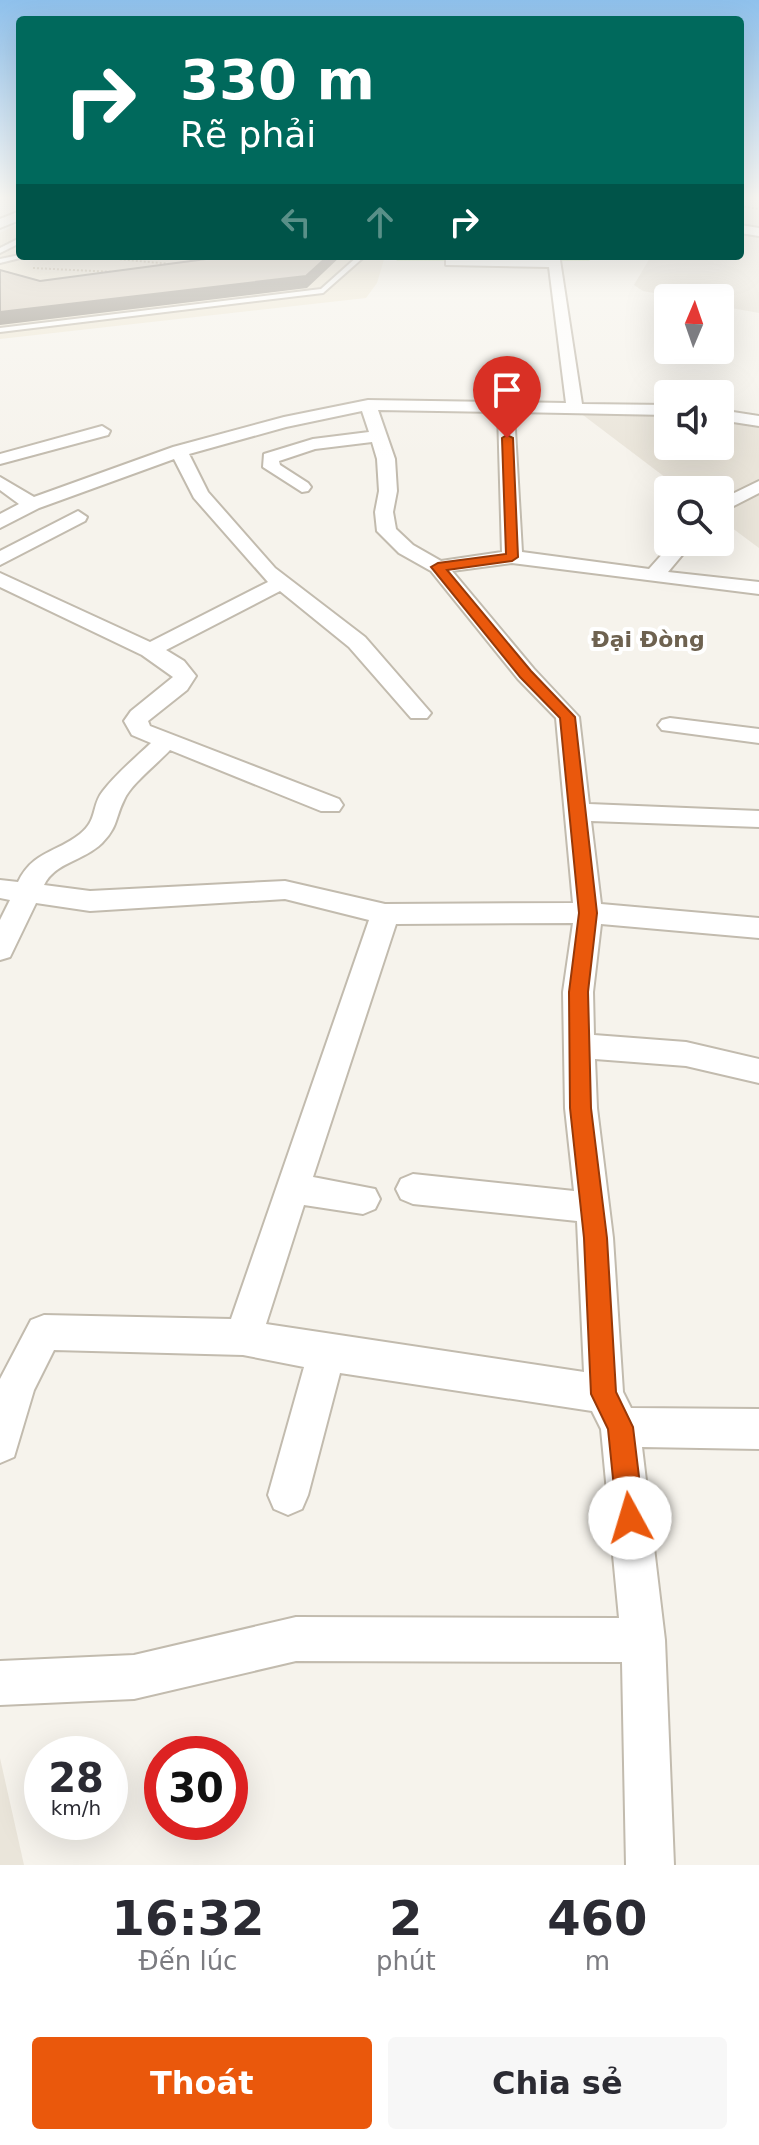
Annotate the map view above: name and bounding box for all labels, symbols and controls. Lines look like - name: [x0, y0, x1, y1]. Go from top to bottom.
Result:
- text: 330 m: [180, 47, 375, 112]
- icon: right: [48, 48, 152, 152]
- text: Rẽ phải: [180, 114, 316, 155]
- icon: left: [274, 200, 318, 244]
- icon: ahead: [358, 200, 402, 244]
- icon: right: [442, 200, 486, 244]
- north arrow: [654, 284, 734, 364]
- map controls: [654, 284, 734, 556]
- pin: [473, 356, 541, 438]
- icon: arrive: [485, 368, 529, 412]
- button: sound: [654, 380, 734, 460]
- button: search: [654, 476, 734, 556]
- district label: Đại Đòng: [591, 627, 705, 652]
- position arrow: [588, 1476, 672, 1560]
- speed limit sign: 30: [144, 1736, 248, 1840]
- text: 28: [48, 1755, 104, 1801]
- text: km/h: [51, 1796, 101, 1820]
- text: 16:32: [112, 1890, 264, 1946]
- text: 2: [389, 1890, 422, 1946]
- text: 460: [547, 1890, 647, 1946]
- text: Đến lúc: [139, 1946, 237, 1976]
- text: phút: [376, 1946, 436, 1976]
- text: m: [585, 1946, 610, 1976]
- button: Thoát: [32, 2037, 372, 2129]
- button: Chia sẻ: [388, 2037, 727, 2129]

